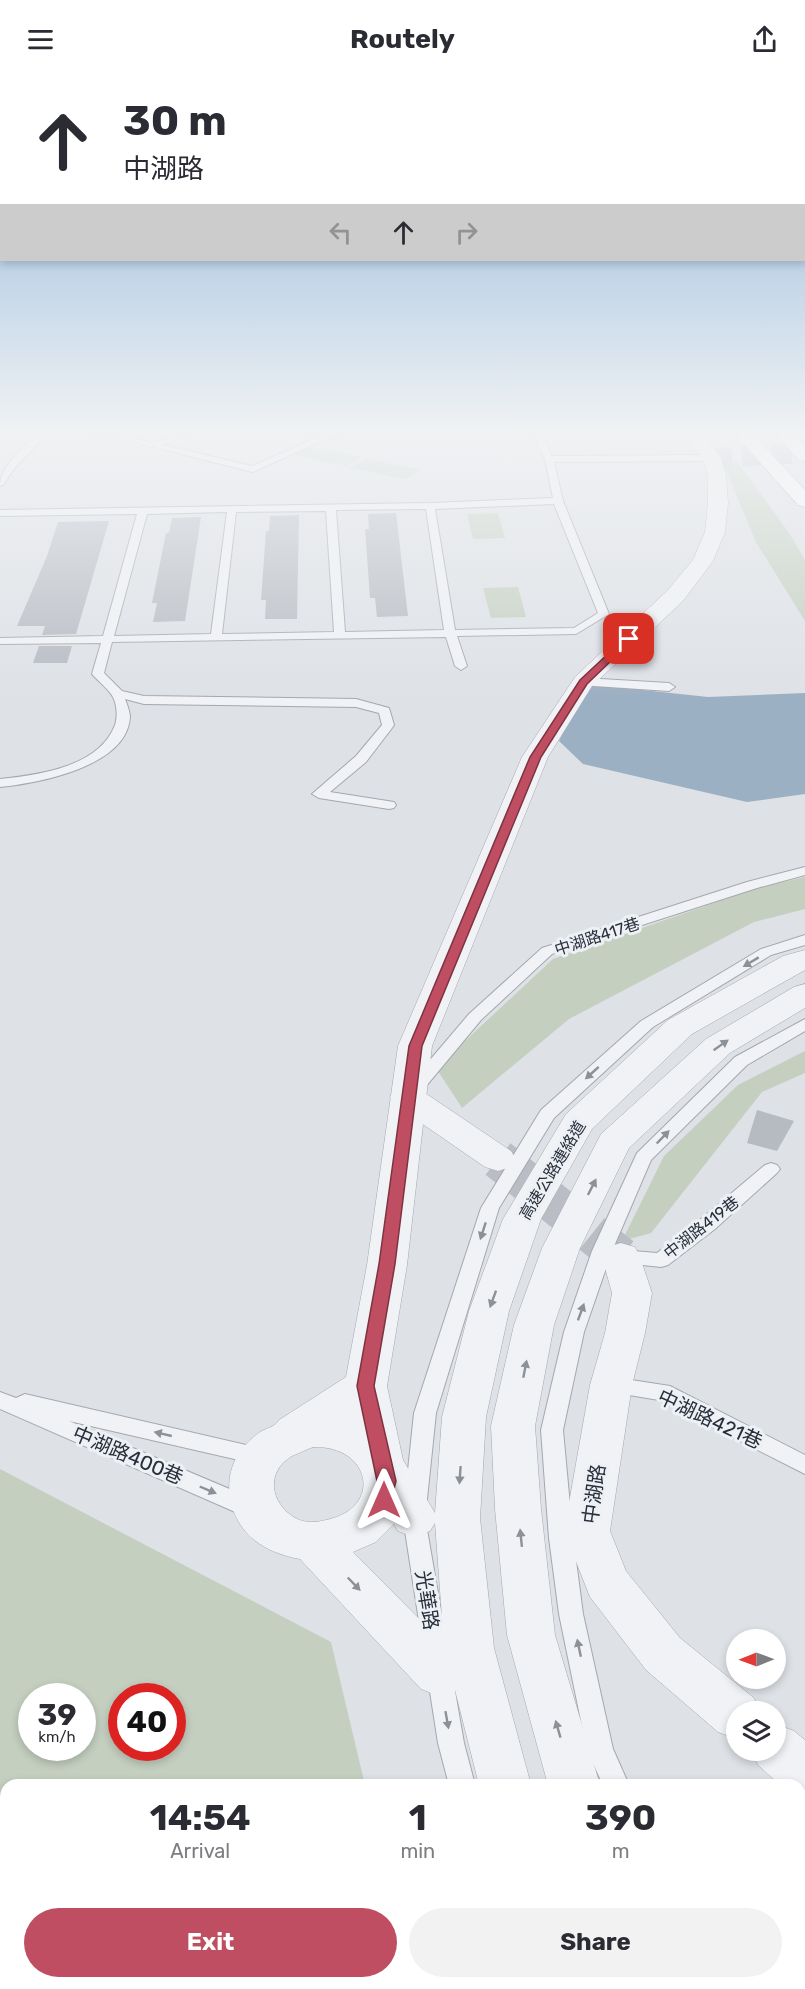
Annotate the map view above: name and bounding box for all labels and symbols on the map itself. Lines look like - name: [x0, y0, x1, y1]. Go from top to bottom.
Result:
- pin: [603, 613, 654, 664]
- street label: 中湖路417巷: [552, 914, 642, 959]
- one-way arrow: [743, 956, 759, 967]
- one-way arrow: [713, 1039, 729, 1051]
- one-way arrow: [585, 1066, 600, 1079]
- street label: 高速公路連絡道: [515, 1117, 589, 1223]
- one-way arrow: [655, 1130, 669, 1144]
- one-way arrow: [587, 1178, 596, 1195]
- street label: 中湖路419巷: [660, 1192, 743, 1263]
- one-way arrow: [478, 1222, 487, 1240]
- one-way arrow: [488, 1290, 498, 1308]
- one-way arrow: [576, 1303, 586, 1321]
- one-way arrow: [521, 1359, 530, 1378]
- street label: 中湖路421巷: [654, 1384, 766, 1454]
- street label: 中湖路400巷: [69, 1421, 187, 1489]
- one-way arrow: [153, 1429, 172, 1438]
- street label: 中湖路: [578, 1463, 610, 1525]
- one-way arrow: [455, 1466, 464, 1485]
- position arrow: [352, 1468, 416, 1532]
- one-way arrow: [199, 1485, 217, 1495]
- one-way arrow: [516, 1528, 526, 1547]
- street label: 光華路: [410, 1568, 444, 1632]
- one-way arrow: [346, 1577, 360, 1591]
- north arrow: [726, 1629, 786, 1689]
- one-way arrow: [574, 1638, 583, 1657]
- speed limit sign: 40: [108, 1683, 186, 1761]
- one-way arrow: [443, 1711, 452, 1730]
- one-way arrow: [553, 1720, 562, 1738]

